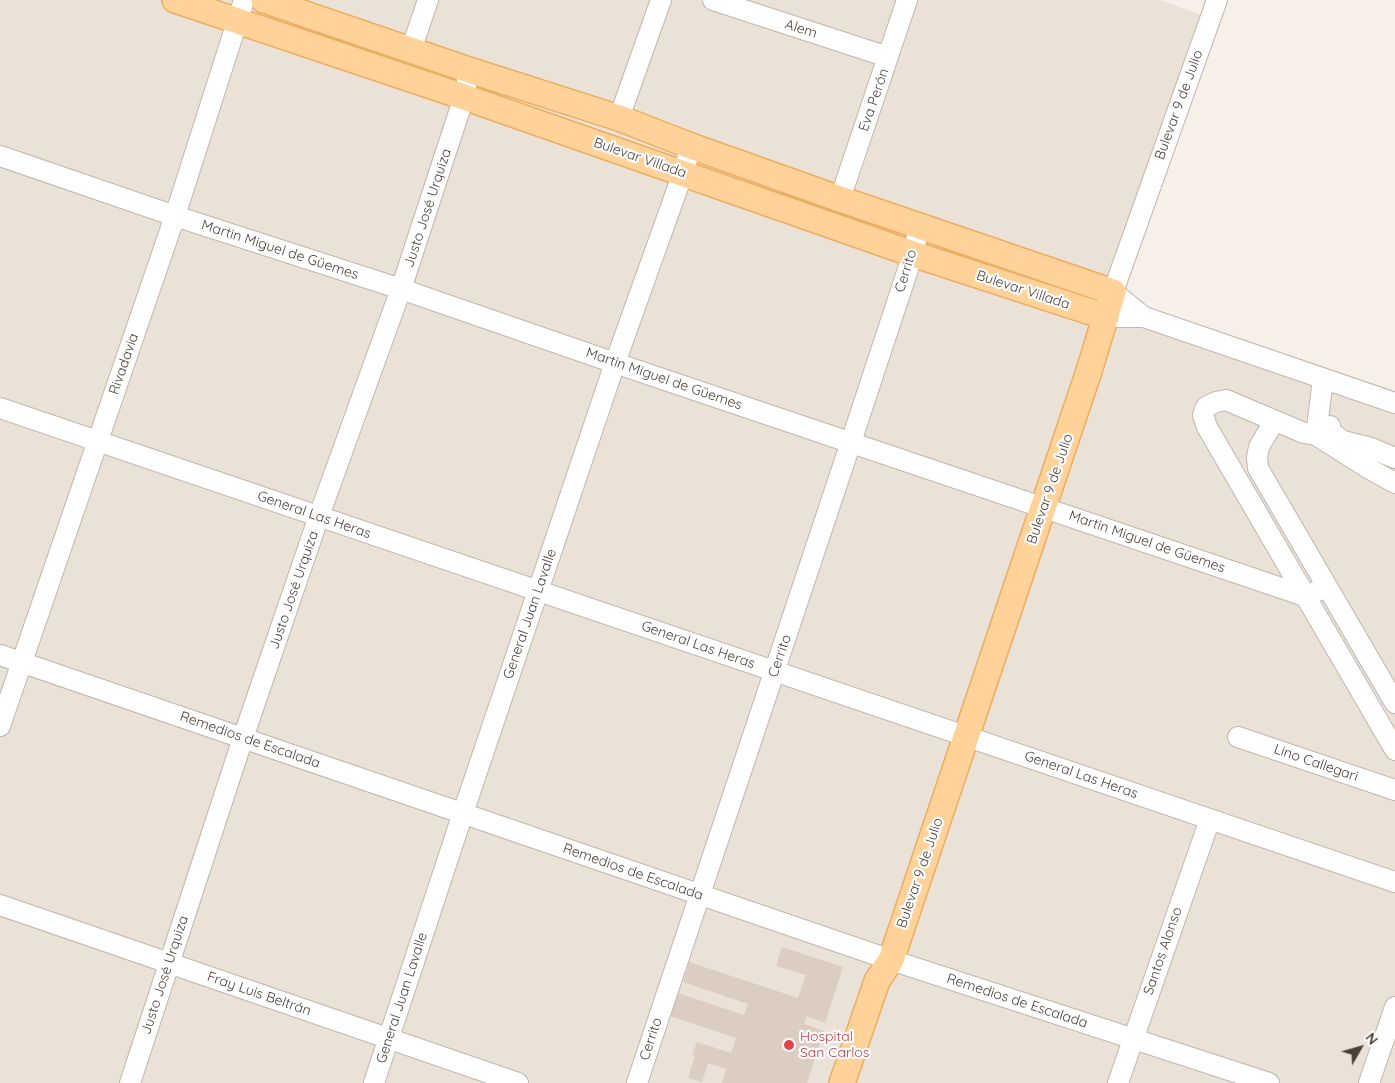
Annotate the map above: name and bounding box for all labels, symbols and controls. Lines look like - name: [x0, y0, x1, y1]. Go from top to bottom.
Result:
- street label: Alem: [783, 16, 819, 42]
- street label: Bulevar 9 de Julio: [1151, 48, 1207, 162]
- street label: Eva Perón: [855, 66, 893, 134]
- street label: Bulevar Villada: [591, 134, 689, 182]
- street label: Justo José Urquiza: [401, 146, 455, 270]
- street label: Martin Miguel de Güemes: [199, 217, 361, 283]
- street label: Cerrito: [892, 248, 920, 294]
- street label: Bulevar Villada: [974, 267, 1072, 313]
- street label: Rivadavia: [106, 331, 142, 397]
- street label: Martin Miguel de Güemes: [584, 344, 744, 414]
- street label: Bulevar 9 de Julio: [1023, 432, 1077, 546]
- street label: General Las Heras: [255, 488, 373, 542]
- street label: Martin Miguel de Güemes: [1067, 507, 1227, 577]
- street label: Justo José Urquiza: [266, 529, 322, 651]
- street label: General Juan Lavalle: [500, 547, 560, 681]
- street label: General Las Heras: [639, 618, 757, 672]
- street label: Cerrito: [765, 632, 795, 680]
- street label: Remedios de Escalada: [178, 708, 322, 772]
- street label: Lino Callegari: [1272, 741, 1360, 785]
- street label: General Las Heras: [1022, 748, 1140, 802]
- street label: Bulevar 9 de Julio: [893, 816, 947, 930]
- street label: Remedios de Escalada: [561, 840, 705, 904]
- street label: Santos Alonso: [1140, 905, 1186, 997]
- street label: Justo José Urquiza: [138, 913, 192, 1037]
- street label: General Juan Lavalle: [373, 930, 431, 1066]
- street label: Fray Luis Beltrán: [205, 968, 313, 1020]
- street label: Remedios de Escalada: [944, 970, 1090, 1032]
- street label: Cerrito: [636, 1016, 666, 1062]
- north arrow: [1335, 1023, 1385, 1073]
- place label: Hospital San Carlos: [800, 1029, 869, 1062]
- text: N: [1362, 1029, 1382, 1048]
- marker: Hospital San Carlos: [782, 1038, 796, 1052]

